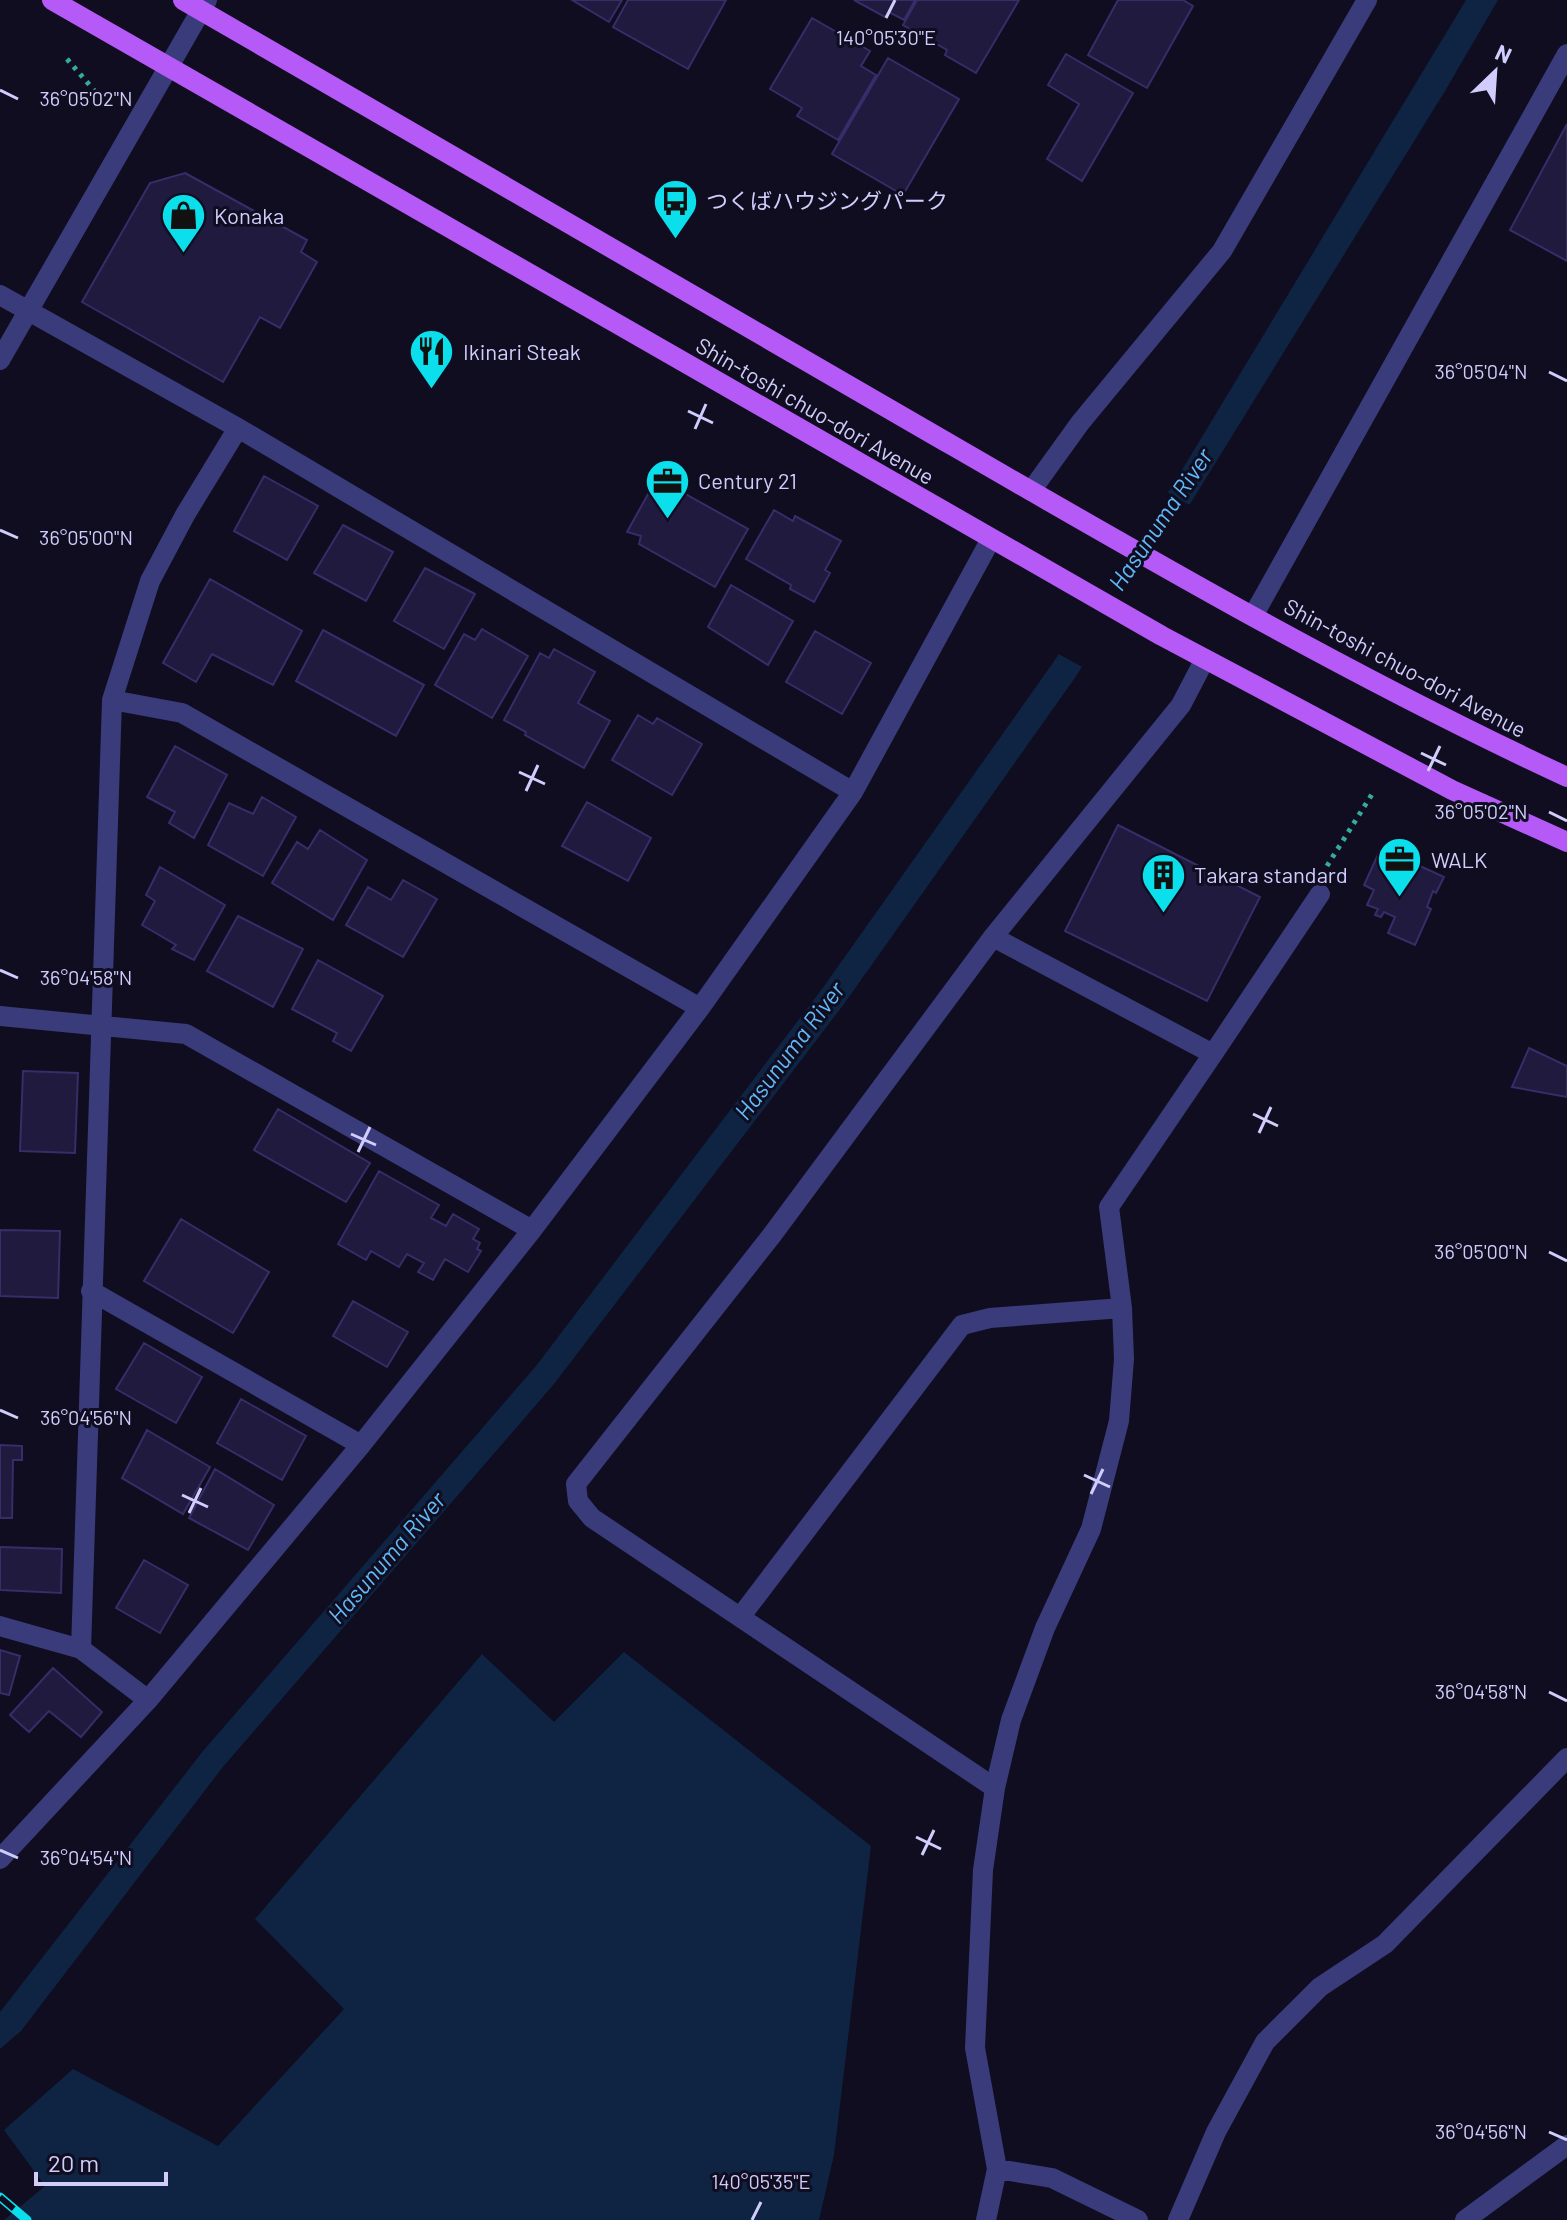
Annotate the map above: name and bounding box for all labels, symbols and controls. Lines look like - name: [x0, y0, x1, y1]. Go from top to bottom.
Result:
- text: 140°05'30"E: [836, 25, 936, 49]
- north arrow: [1455, 32, 1535, 112]
- text: N: [1492, 38, 1516, 68]
- text: 36°05'02"N: [39, 86, 133, 110]
- bus stop icon: つくばハウジングパーク: [651, 177, 699, 240]
- place label: つくばハウジングパーク: [706, 187, 948, 213]
- shop icon: Konaka: [159, 192, 207, 255]
- place label: Konaka: [214, 202, 284, 228]
- restaurant icon: Ikinari Steak: [408, 328, 456, 391]
- street label: Shin-toshi chuo-dori Avenue: [692, 331, 939, 489]
- place label: Ikinari Steak: [463, 338, 581, 364]
- text: 36°05'04"N: [1434, 359, 1528, 383]
- water label: Hasunuma River: [1102, 441, 1219, 596]
- office icon: Century 21: [643, 457, 691, 520]
- place label: Century 21: [698, 467, 797, 493]
- text: 36°05'00"N: [39, 525, 133, 549]
- street label: Shin-toshi chuo-dori Avenue: [1280, 592, 1531, 742]
- text: 36°05'02"N: [1434, 799, 1528, 823]
- office icon: WALK: [1376, 836, 1424, 899]
- place label: WALK: [1431, 846, 1488, 872]
- building icon: Takara standard: [1139, 851, 1187, 914]
- place label: Takara standard: [1194, 861, 1348, 887]
- text: 36°04'58"N: [40, 965, 132, 989]
- water label: Hasunuma River: [728, 974, 851, 1125]
- text: 36°05'00"N: [1434, 1239, 1528, 1263]
- text: 36°04'56"N: [40, 1405, 132, 1429]
- water label: Hasunuma River: [321, 1484, 452, 1629]
- text: 36°04'58"N: [1435, 1679, 1527, 1703]
- text: 36°04'54"N: [40, 1845, 132, 1869]
- text: 36°04'56"N: [1435, 2119, 1527, 2143]
- scale bar: [36, 2136, 166, 2186]
- text: 20 m: [48, 2148, 99, 2177]
- text: 140°05'35"E: [711, 2169, 811, 2193]

